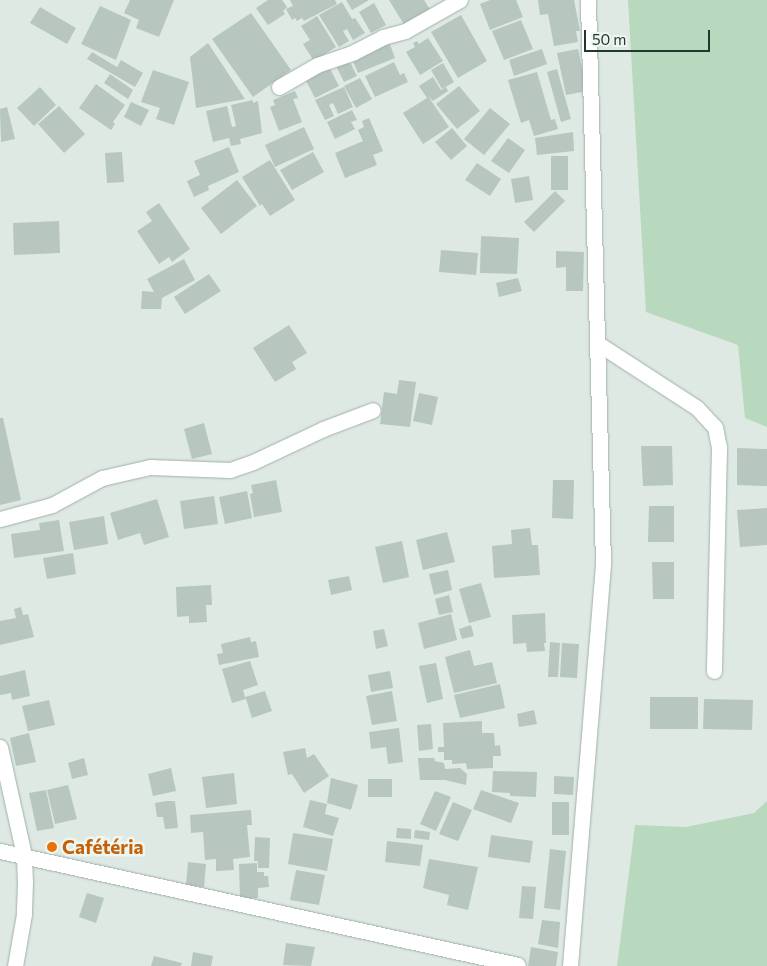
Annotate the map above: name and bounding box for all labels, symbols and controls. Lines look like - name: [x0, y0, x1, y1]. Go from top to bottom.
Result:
- scale bar: [587, 20, 713, 52]
- text: 50 m: [592, 30, 626, 48]
- place label: Cafétéria: [62, 836, 143, 858]
- marker: Cafétéria: [46, 841, 58, 853]

